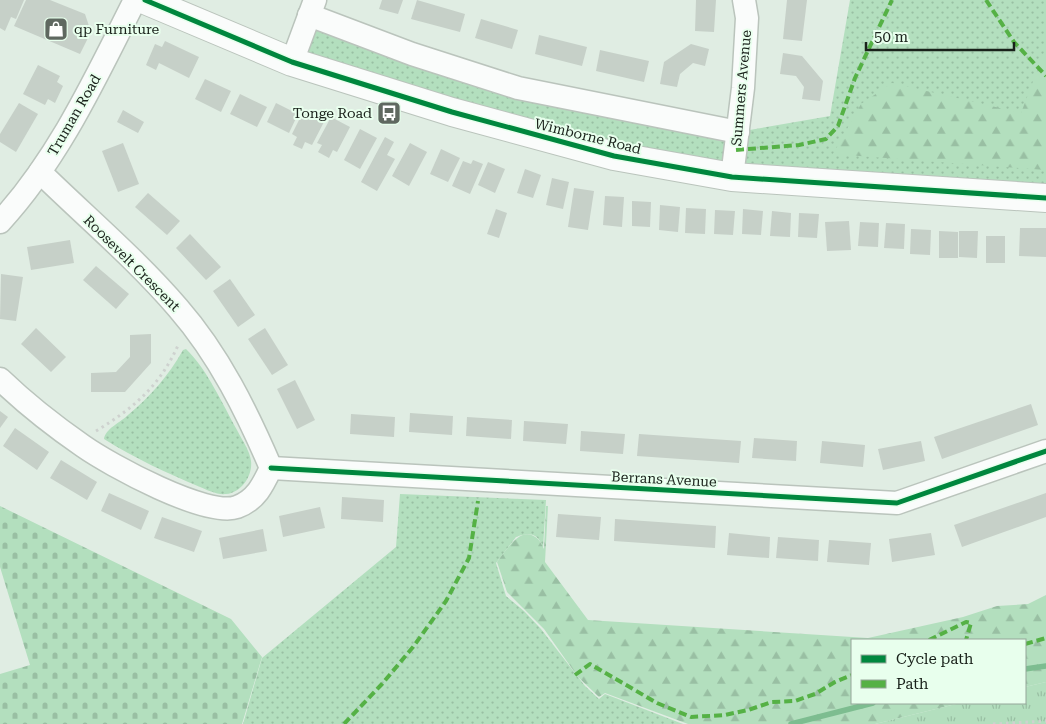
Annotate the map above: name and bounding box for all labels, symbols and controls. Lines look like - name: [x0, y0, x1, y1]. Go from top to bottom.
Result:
- shop icon: qp Furniture: [43, 16, 69, 42]
- scale bar: [866, 20, 1014, 52]
- place label: qp Furniture: [74, 21, 160, 37]
- text: 50 m: [874, 28, 909, 46]
- street label: Summers Avenue: [728, 29, 754, 147]
- street label: Truman Road: [44, 72, 104, 158]
- bus stop icon: Tonge Road: [376, 100, 402, 126]
- place label: Tonge Road: [293, 105, 372, 121]
- street label: Wimborne Road: [533, 115, 643, 157]
- street label: Roosevelt Crescent: [81, 212, 183, 314]
- street label: Berrans Avenue: [611, 468, 717, 490]
- legend: [851, 639, 1026, 704]
- text: Cycle path: [896, 650, 974, 668]
- text: Path: [896, 675, 929, 693]

